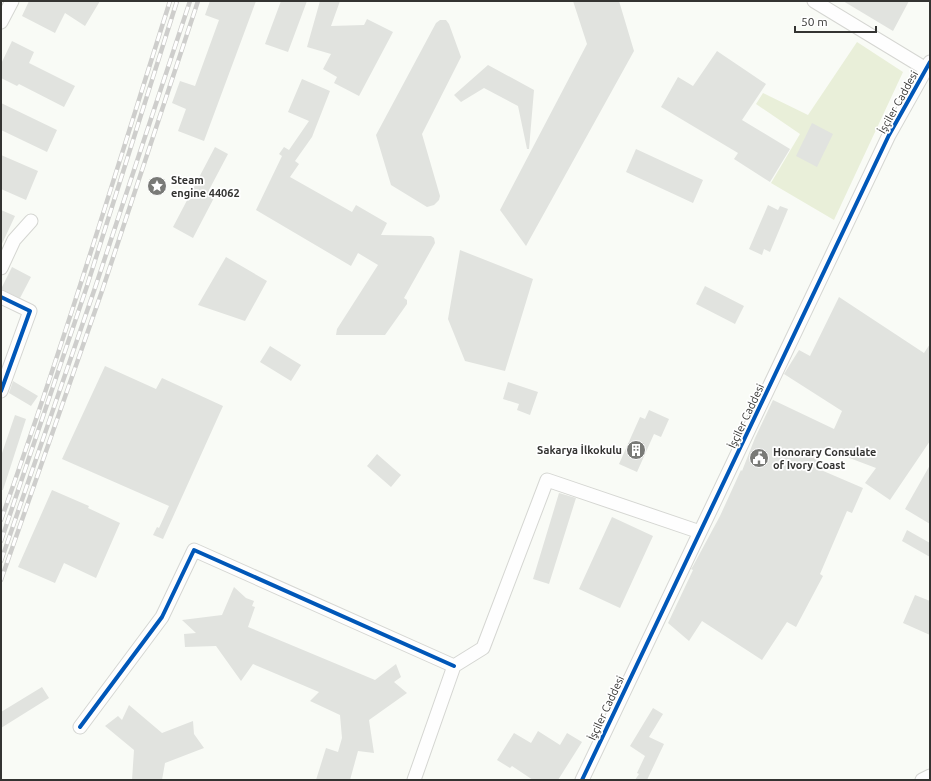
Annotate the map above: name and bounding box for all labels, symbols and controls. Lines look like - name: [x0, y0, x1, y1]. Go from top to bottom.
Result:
- scale bar: [795, 8, 876, 34]
- text: 50 m: [801, 15, 828, 28]
- street label: İşçiler Caddesi: [876, 69, 920, 135]
- place label: Steam engine 44062: [171, 174, 240, 199]
- place icon: Steam engine 44062: [146, 175, 168, 197]
- street label: İşçiler Caddesi: [726, 382, 766, 450]
- building icon: Sakarya İlkokulu: [625, 439, 647, 461]
- place label: Sakarya İlkokulu: [537, 444, 622, 456]
- place label: Honorary Consulate of Ivory Coast: [773, 446, 876, 471]
- public building icon: Honorary Consulate of Ivory Coast: [748, 447, 770, 469]
- street label: İşçiler Caddesi: [586, 674, 626, 742]

